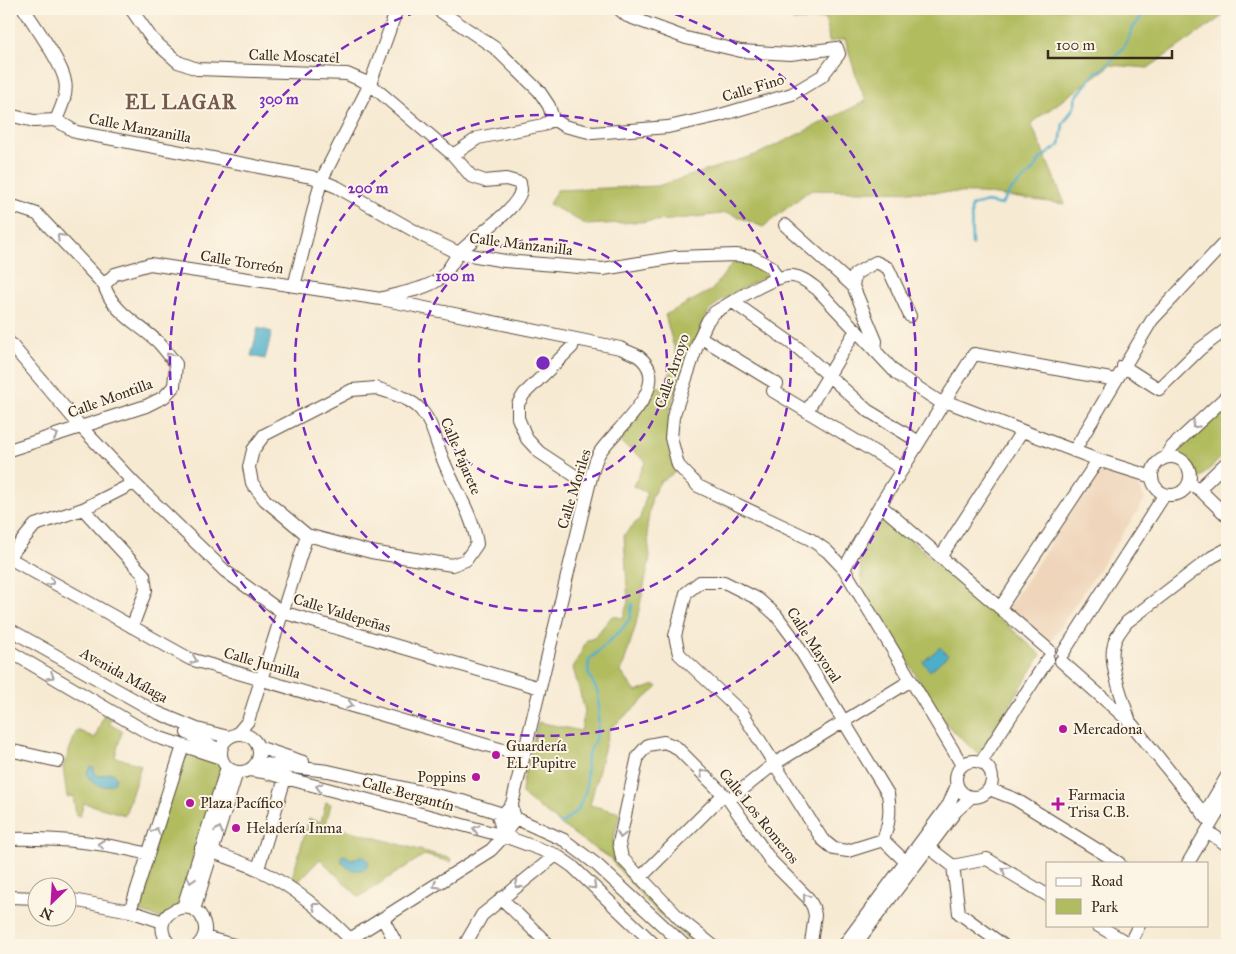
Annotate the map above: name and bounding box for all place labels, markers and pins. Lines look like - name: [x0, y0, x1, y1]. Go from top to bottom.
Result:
- centre of rings: [534, 354, 552, 372]
- place label: Mercadona: [1073, 720, 1143, 738]
- marker: Mercadona: [1057, 723, 1069, 735]
- place label: Guardería EL Pupitre: [506, 737, 576, 772]
- marker: Guardería EL Pupitre: [490, 749, 502, 761]
- place label: Poppins: [417, 768, 466, 786]
- marker: Poppins: [470, 771, 482, 783]
- place label: Farmacia Trisa C.B.: [1068, 786, 1129, 821]
- place label: Plaza Pacífico: [200, 794, 284, 812]
- marker: Plaza Pacífico: [184, 797, 196, 809]
- marker: Farmacia Trisa C.B.: [1052, 798, 1064, 810]
- place label: Heladería Inma: [246, 819, 343, 837]
- marker: Heladería Inma: [230, 822, 242, 834]

